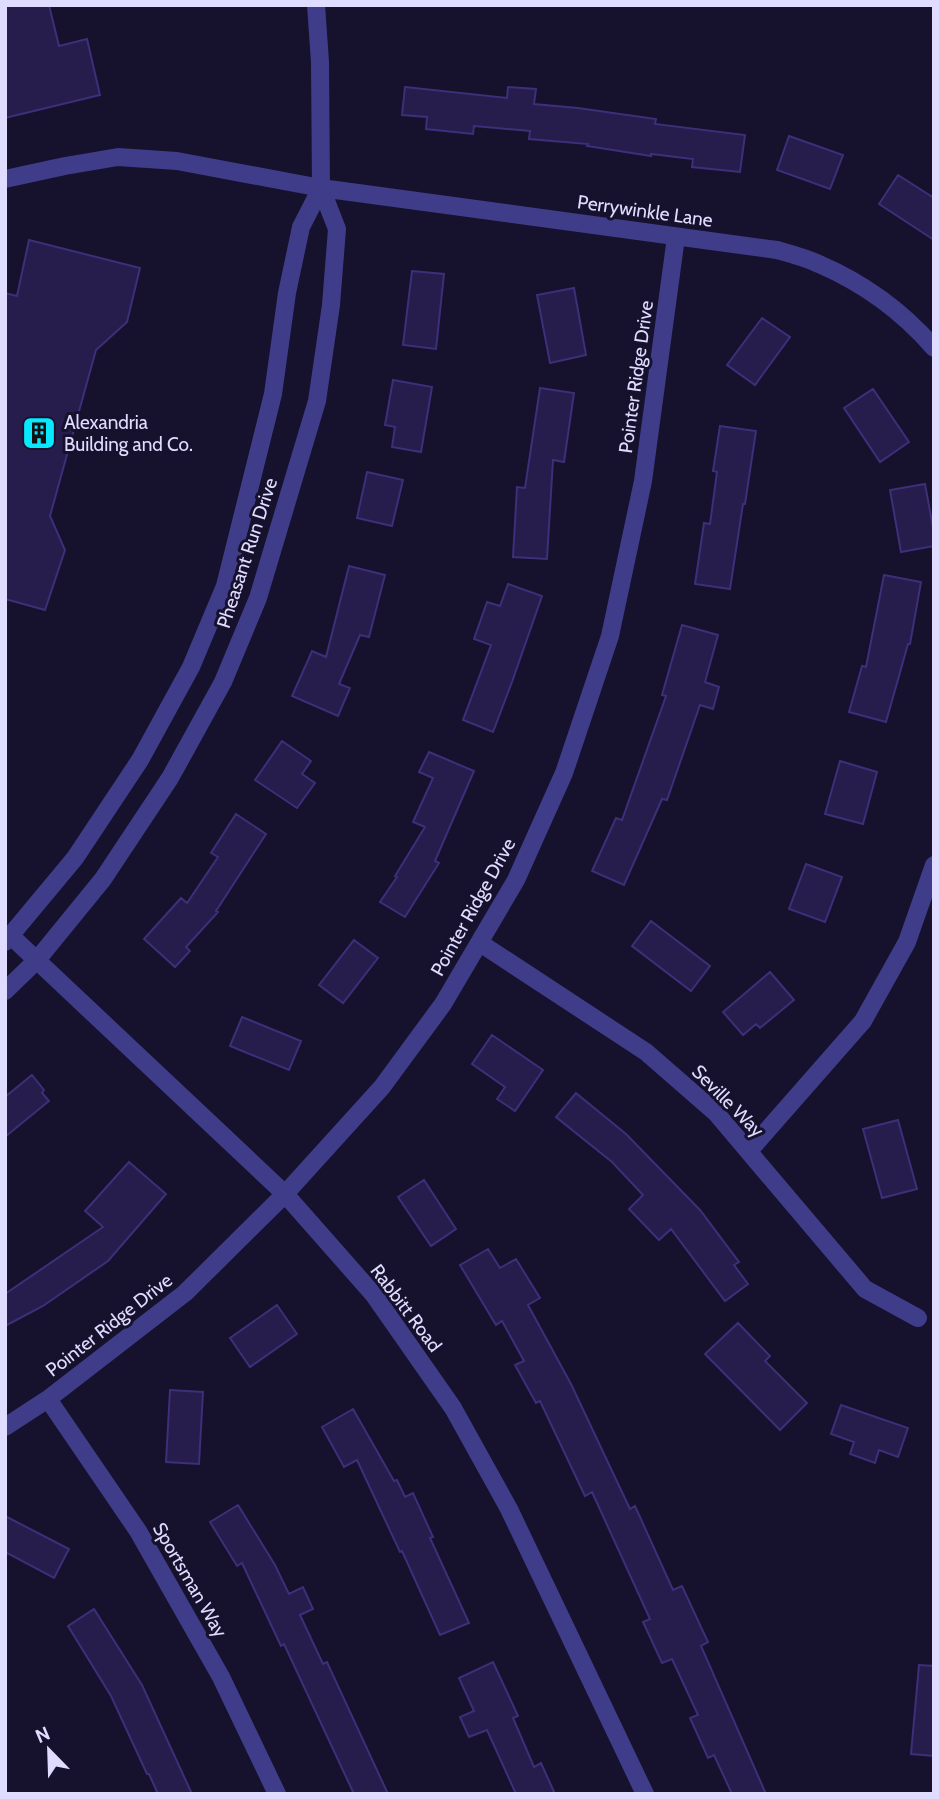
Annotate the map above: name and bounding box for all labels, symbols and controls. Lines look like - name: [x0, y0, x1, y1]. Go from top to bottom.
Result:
- street label: Perrywinkle Lane: [576, 190, 714, 232]
- street label: Pointer Ridge Drive: [614, 299, 658, 455]
- place label: Alexandria Building and Co.: [64, 411, 193, 456]
- building icon: Alexandria Building and Co.: [20, 414, 58, 452]
- street label: Pheasant Run Drive: [212, 475, 282, 631]
- street label: Pointer Ridge Drive: [426, 834, 520, 980]
- street label: Seville Way: [687, 1060, 769, 1142]
- street label: Rabbitt Road: [366, 1260, 446, 1356]
- street label: Pointer Ridge Drive: [41, 1268, 177, 1381]
- street label: Sportsman Way: [148, 1519, 232, 1642]
- north arrow: [14, 1715, 84, 1785]
- text: N: [32, 1722, 53, 1748]

